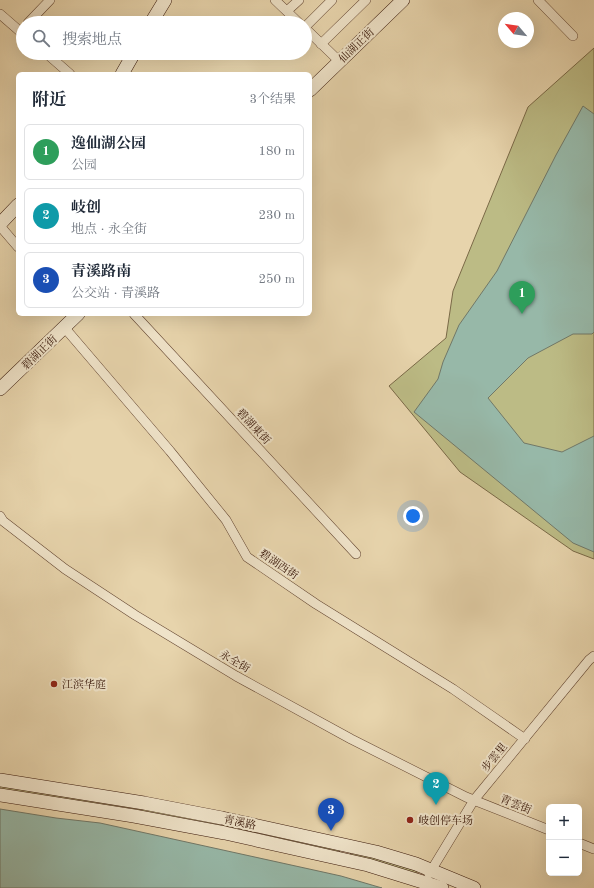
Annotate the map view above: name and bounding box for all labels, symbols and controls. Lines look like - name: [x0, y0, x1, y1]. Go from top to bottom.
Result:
- north arrow: [498, 12, 534, 48]
- search box: [16, 16, 312, 60]
- street label: 仙湖正街: [336, 25, 377, 65]
- icon: search: [30, 27, 52, 49]
- text: 搜索地点: [62, 33, 122, 48]
- text: 附近: [32, 92, 66, 109]
- text: 3个结果: [249, 93, 296, 106]
- text: 逸仙湖公园: [71, 137, 146, 152]
- text: 1: [42, 145, 50, 158]
- text: 180 m: [258, 145, 295, 158]
- text: 公园: [71, 159, 97, 172]
- text: 岐创: [71, 201, 101, 216]
- text: 2: [42, 209, 50, 222]
- text: 230 m: [258, 209, 295, 222]
- text: 地点 · 永全街: [71, 223, 147, 236]
- text: 青溪路南: [71, 265, 131, 280]
- text: 3: [42, 273, 50, 286]
- text: 250 m: [258, 273, 295, 286]
- pin: 1: [509, 281, 535, 314]
- text: 公交站 · 青溪路: [71, 287, 160, 300]
- street label: 碧湖正街: [19, 332, 60, 372]
- street label: 碧湖東街: [234, 406, 273, 447]
- your location: [403, 506, 423, 526]
- street label: 碧湖西街: [257, 547, 301, 582]
- street label: 永全街: [217, 648, 252, 675]
- place label: 江滨华庭: [62, 678, 106, 691]
- marker: 江滨华庭: [49, 679, 59, 689]
- street label: 步雲里: [479, 741, 510, 774]
- pin: 2: [423, 772, 449, 805]
- street label: 青雲街: [498, 792, 534, 817]
- pin: 3: [318, 798, 344, 831]
- map controls: [546, 804, 582, 876]
- button: +: [546, 804, 582, 840]
- street label: 青溪路: [222, 813, 257, 832]
- place label: 岐创停车场: [418, 814, 473, 827]
- marker: 岐创停车场: [405, 815, 415, 825]
- button: −: [546, 840, 582, 876]

